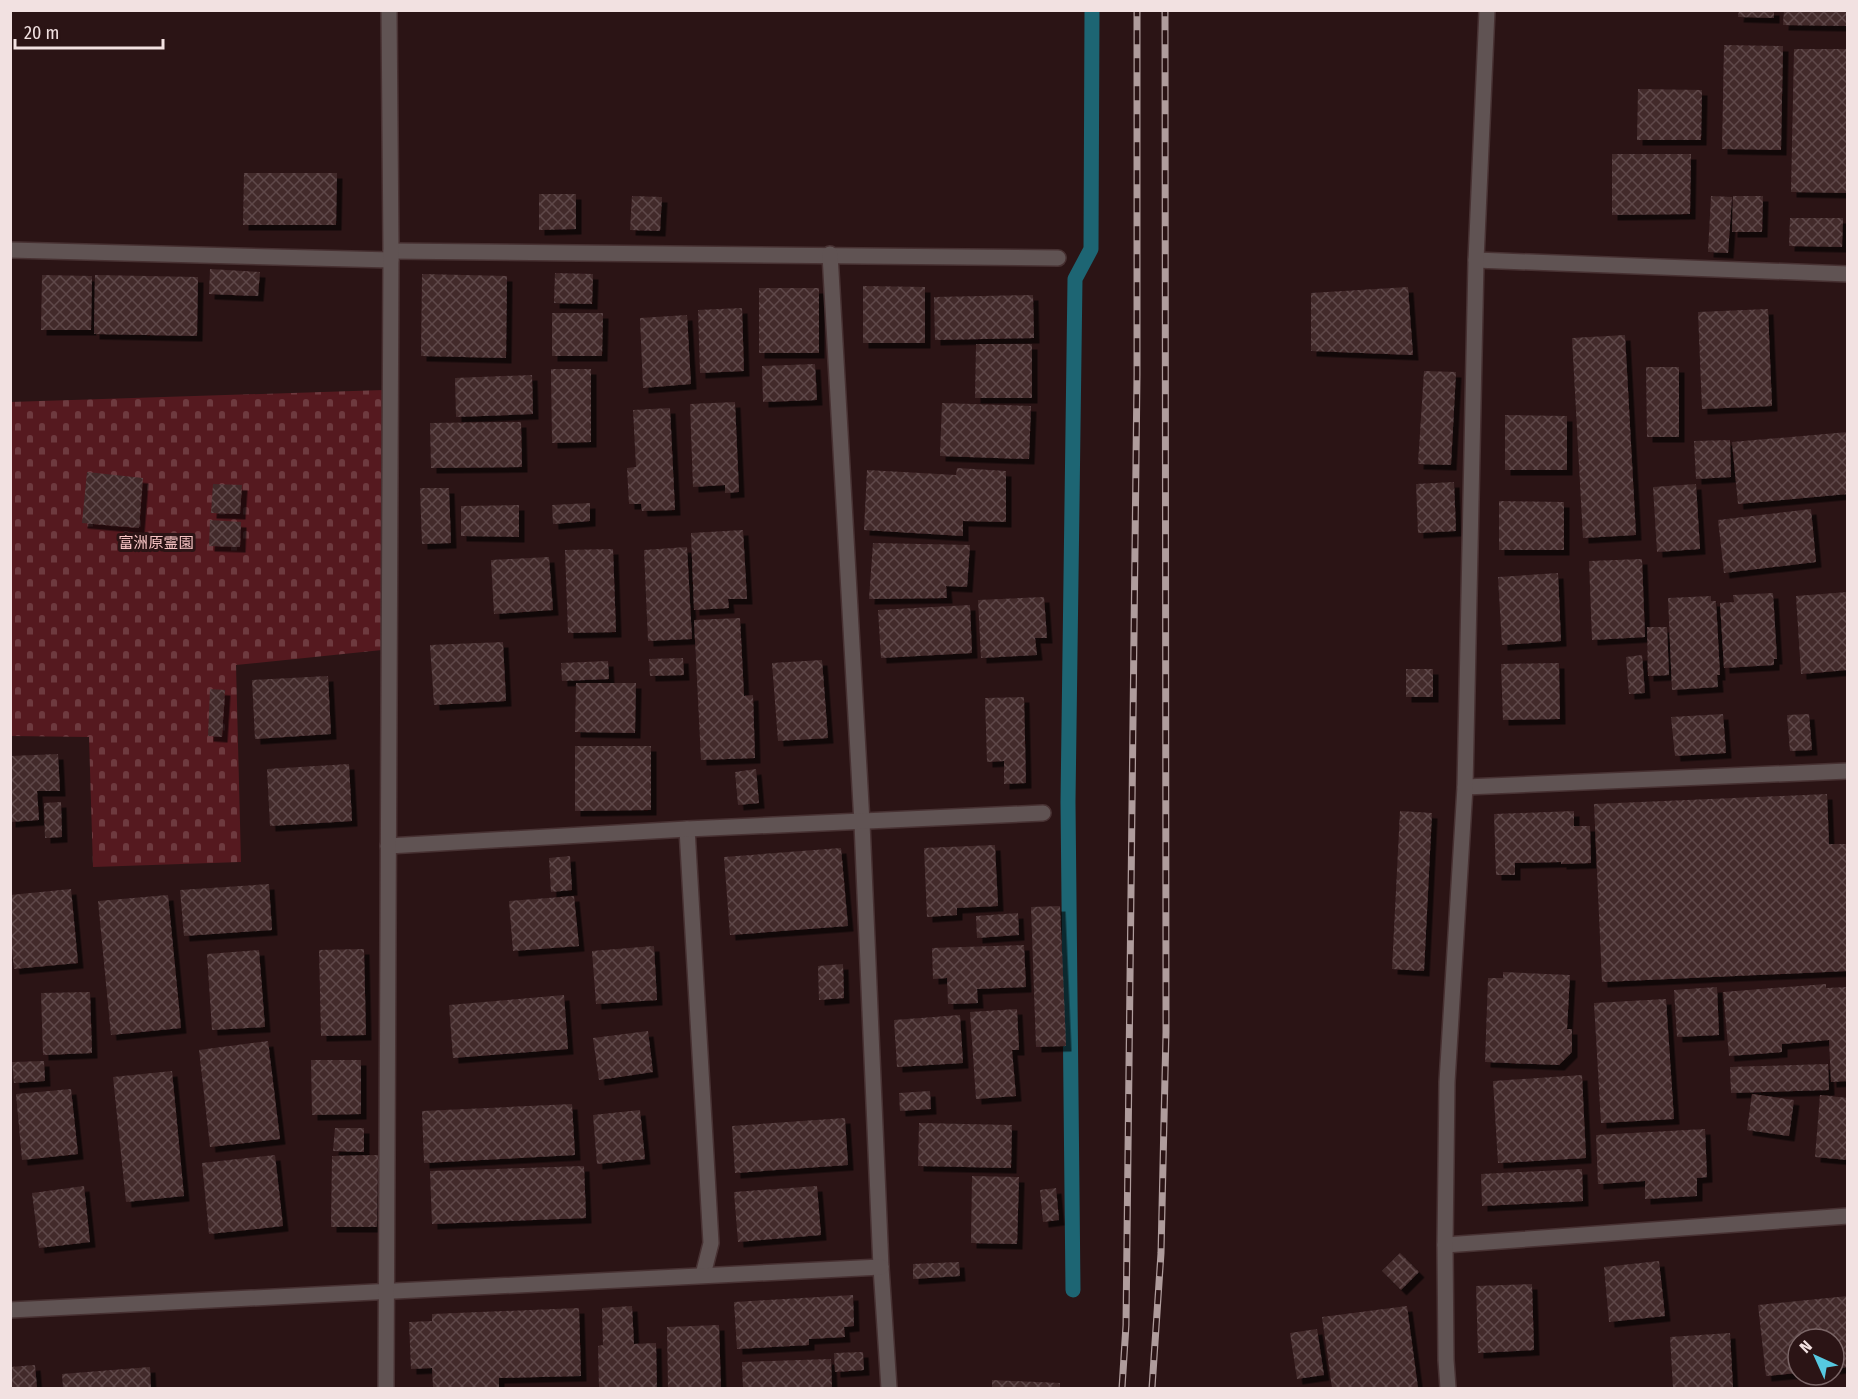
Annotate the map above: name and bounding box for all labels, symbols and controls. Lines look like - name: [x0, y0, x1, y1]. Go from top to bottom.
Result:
- scale bar: [15, 12, 164, 50]
- text: 20 m: [24, 22, 59, 44]
- park label: 富洲原霊園: [118, 534, 194, 552]
- north arrow: [1786, 1327, 1846, 1387]
- text: N: [1796, 1337, 1816, 1357]

